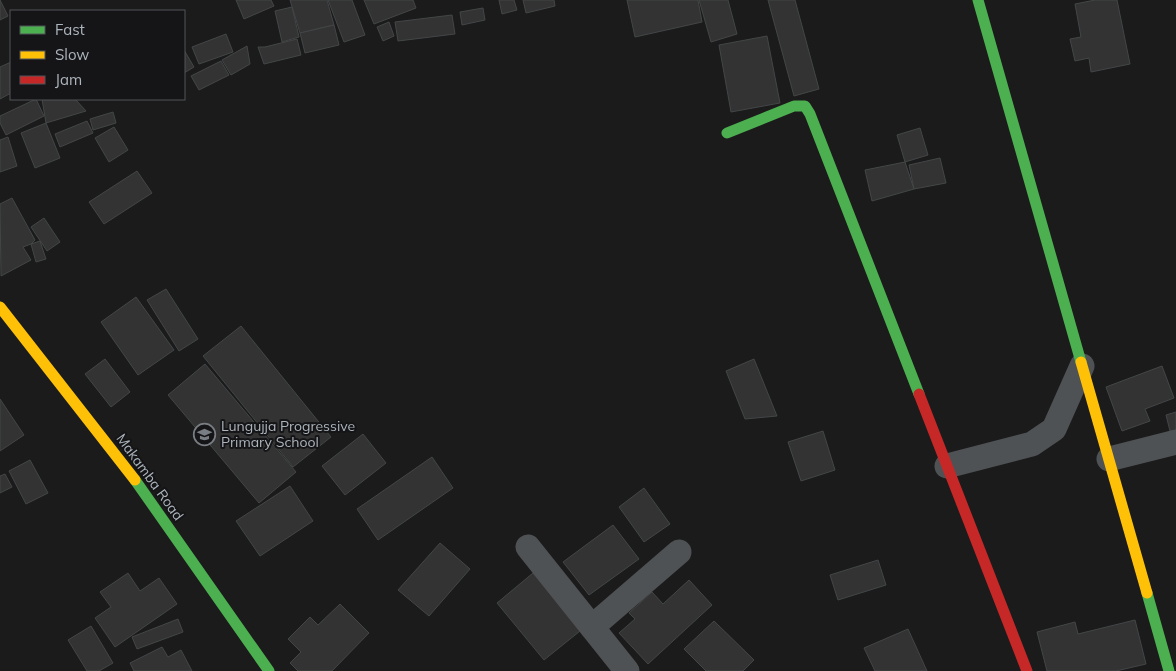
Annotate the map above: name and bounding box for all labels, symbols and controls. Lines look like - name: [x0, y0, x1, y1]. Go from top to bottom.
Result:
- legend: [10, 10, 185, 100]
- text: Fast: [55, 20, 85, 39]
- text: Slow: [55, 45, 89, 64]
- text: Jam: [55, 70, 82, 89]
- place label: Lungujja Progressive Primary School: [221, 417, 355, 451]
- school or university icon: Lungujja Progressive Primary School: [193, 422, 217, 446]
- street label: Makamba Road: [112, 430, 188, 524]

